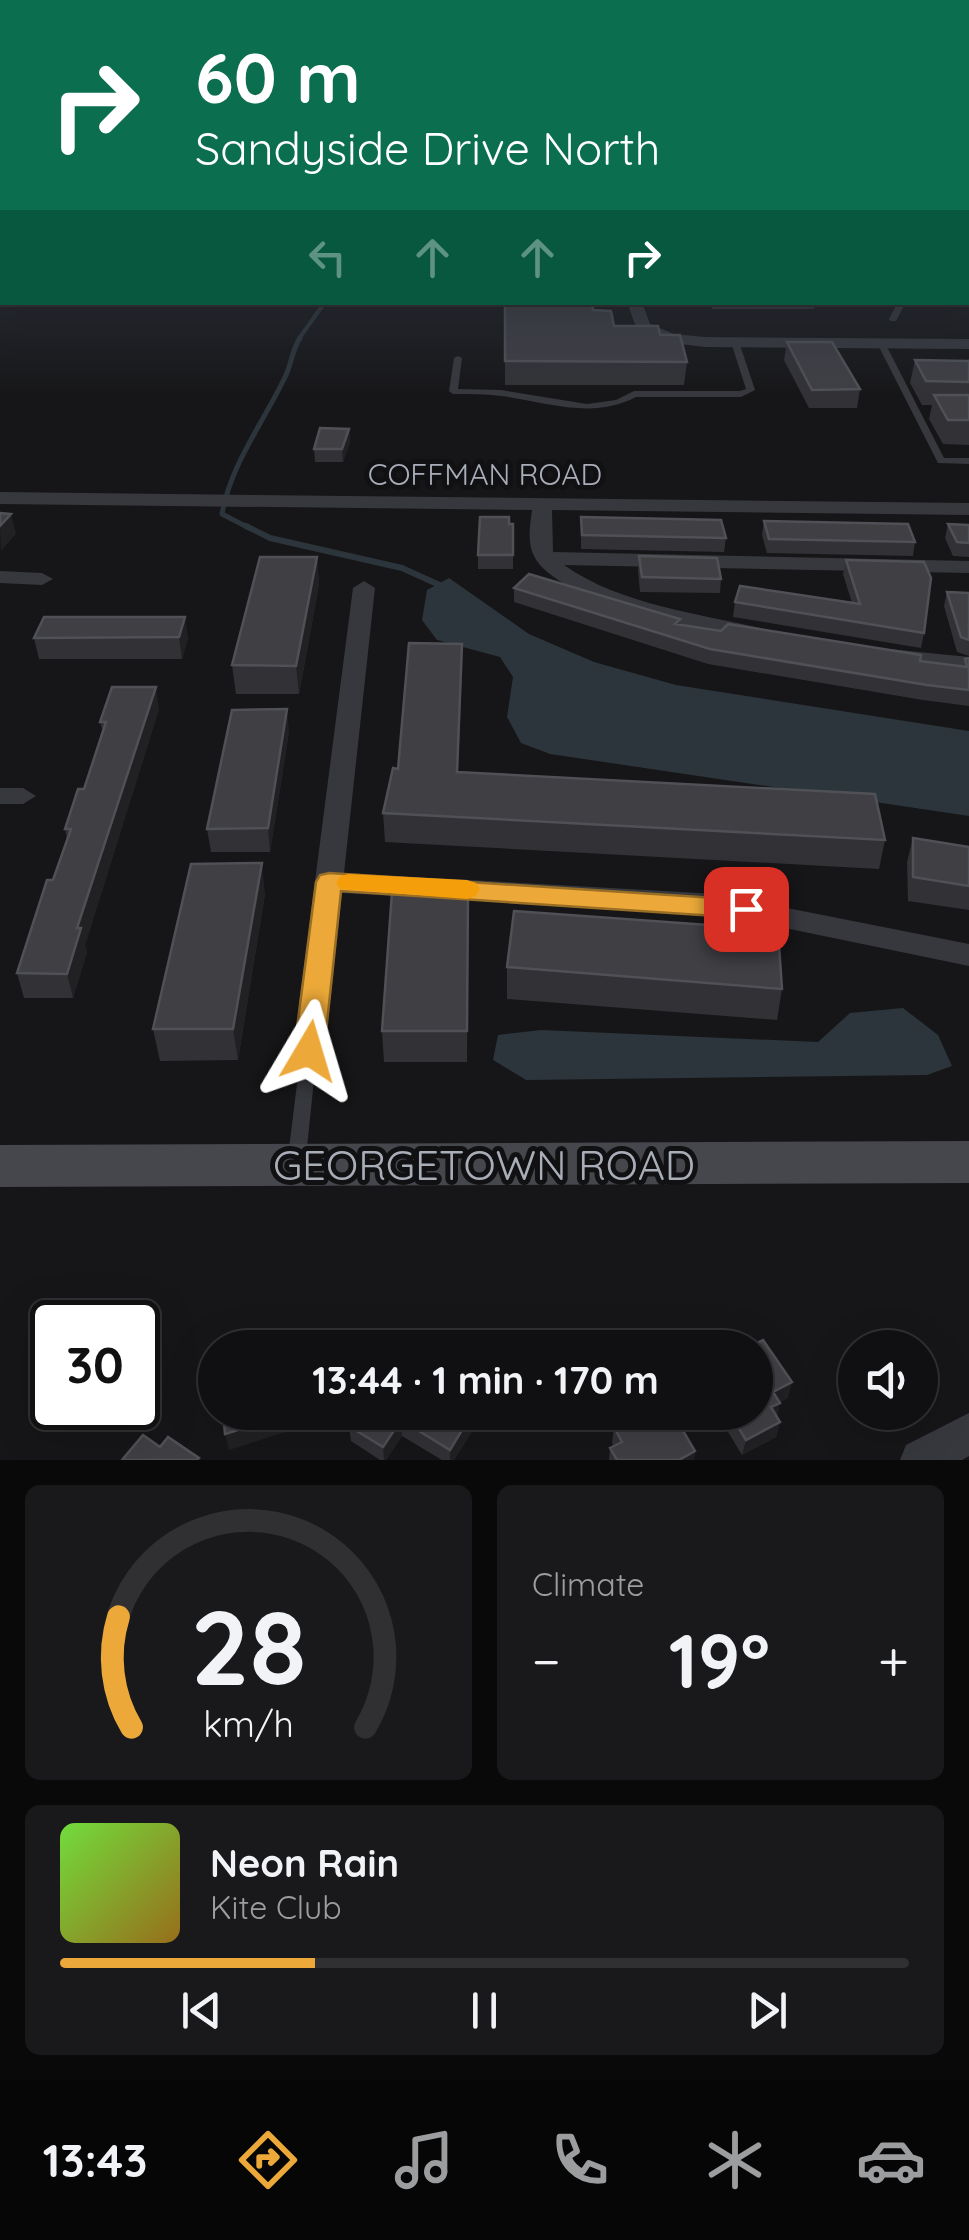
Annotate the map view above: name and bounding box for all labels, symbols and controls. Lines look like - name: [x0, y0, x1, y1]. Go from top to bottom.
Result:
- text: 60 m: [195, 33, 361, 121]
- icon: right: [30, 40, 160, 170]
- text: Sandyside Drive North: [195, 120, 660, 176]
- icon: left: [300, 230, 355, 285]
- icon: ahead: [405, 230, 460, 285]
- icon: ahead: [510, 230, 565, 285]
- icon: right: [615, 230, 670, 285]
- street label: COFFMAN ROAD: [368, 455, 602, 493]
- pin: [704, 867, 789, 952]
- icon: arrive: [719, 882, 774, 937]
- position arrow: [257, 999, 361, 1103]
- street label: GEORGETOWN ROAD: [273, 1138, 695, 1191]
- speed limit sign: 30: [30, 1300, 160, 1430]
- map controls: [838, 1330, 938, 1430]
- button: sound: [838, 1330, 938, 1430]
- text: 13:44 · 1 min · 170 m: [312, 1356, 659, 1404]
- text: Climate: [532, 1564, 644, 1604]
- text: 28: [190, 1581, 307, 1711]
- text: 19°: [669, 1613, 770, 1707]
- text: −: [532, 1626, 561, 1695]
- text: +: [878, 1626, 909, 1695]
- text: km/h: [203, 1701, 294, 1746]
- text: Neon Rain: [210, 1839, 399, 1887]
- text: Kite Club: [210, 1887, 342, 1927]
- icon: previous: [174, 1983, 229, 2038]
- icon: pause: [457, 1983, 512, 2038]
- icon: next: [740, 1983, 795, 2038]
- icon: directions: [233, 2125, 303, 2195]
- icon: music: [389, 2125, 459, 2195]
- icon: phone: [545, 2125, 615, 2195]
- icon: climate: [700, 2125, 770, 2195]
- icon: car: [856, 2125, 926, 2195]
- text: 13:43: [43, 2132, 147, 2188]

